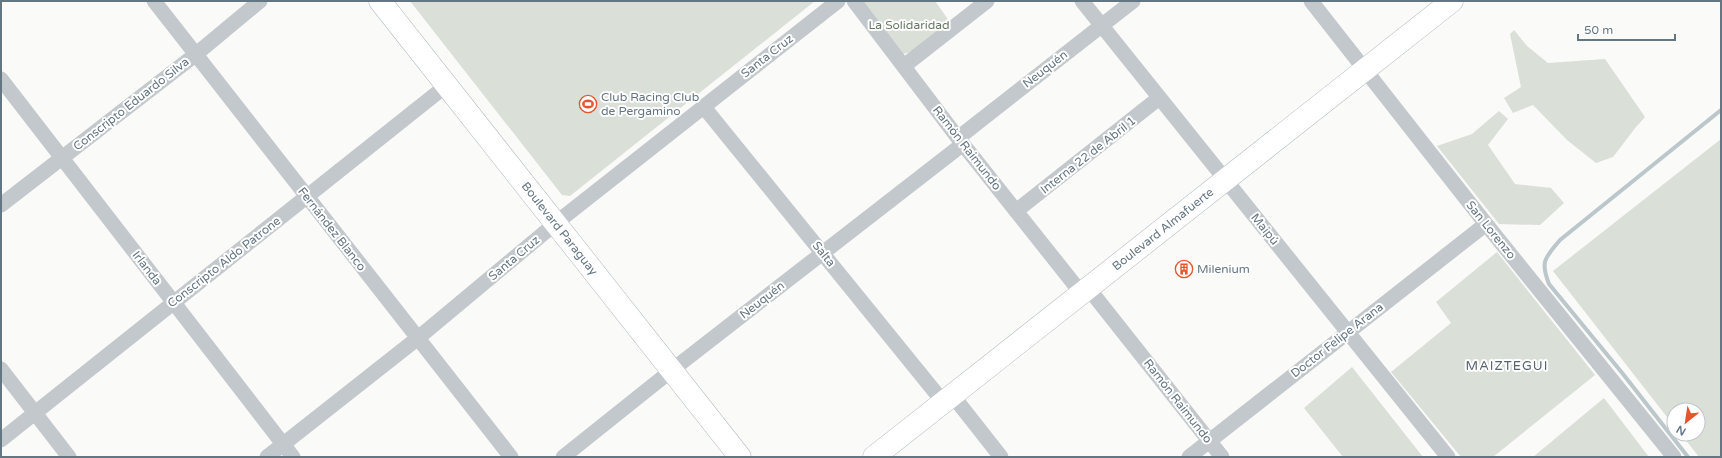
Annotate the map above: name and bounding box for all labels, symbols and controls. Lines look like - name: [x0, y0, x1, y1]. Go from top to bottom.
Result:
- scale bar: [1578, 16, 1675, 42]
- park label: La Solidaridad: [868, 18, 950, 32]
- text: 50 m: [1584, 23, 1613, 37]
- street label: Santa Cruz: [738, 31, 796, 81]
- street label: Neuquén: [1020, 47, 1070, 91]
- street label: Conscripto Eduardo Silva: [70, 55, 192, 153]
- place label: Club Racing Club de Pergamino: [601, 90, 699, 118]
- sports icon: Club Racing Club de Pergamino: [578, 94, 598, 114]
- street label: Ramón Raimundo: [930, 103, 1004, 193]
- street label: Interna 22 de Abril 1: [1038, 114, 1138, 196]
- street label: Boulevard Paraguay: [519, 179, 601, 278]
- street label: Fernández Blanco: [295, 185, 369, 273]
- street label: Boulevard Almafuerte: [1110, 185, 1216, 273]
- street label: San Lorenzo: [1463, 198, 1519, 262]
- street label: Maipú: [1248, 211, 1282, 247]
- street label: Conscripto Aldo Patrone: [165, 213, 283, 310]
- street label: Santa Cruz: [486, 233, 542, 283]
- street label: Salta: [810, 239, 838, 269]
- street label: Irlanda: [129, 248, 165, 288]
- building icon: Milenium: [1174, 259, 1194, 279]
- place label: Milenium: [1197, 262, 1250, 276]
- street label: Neuquén: [737, 278, 787, 322]
- street label: Doctor Felipe Arana: [1288, 300, 1386, 380]
- street label: Ramón Raimundo: [1141, 356, 1215, 446]
- district label: MAIZTEGUI: [1466, 358, 1548, 374]
- north arrow: [1666, 402, 1706, 442]
- text: N: [1674, 422, 1688, 438]

